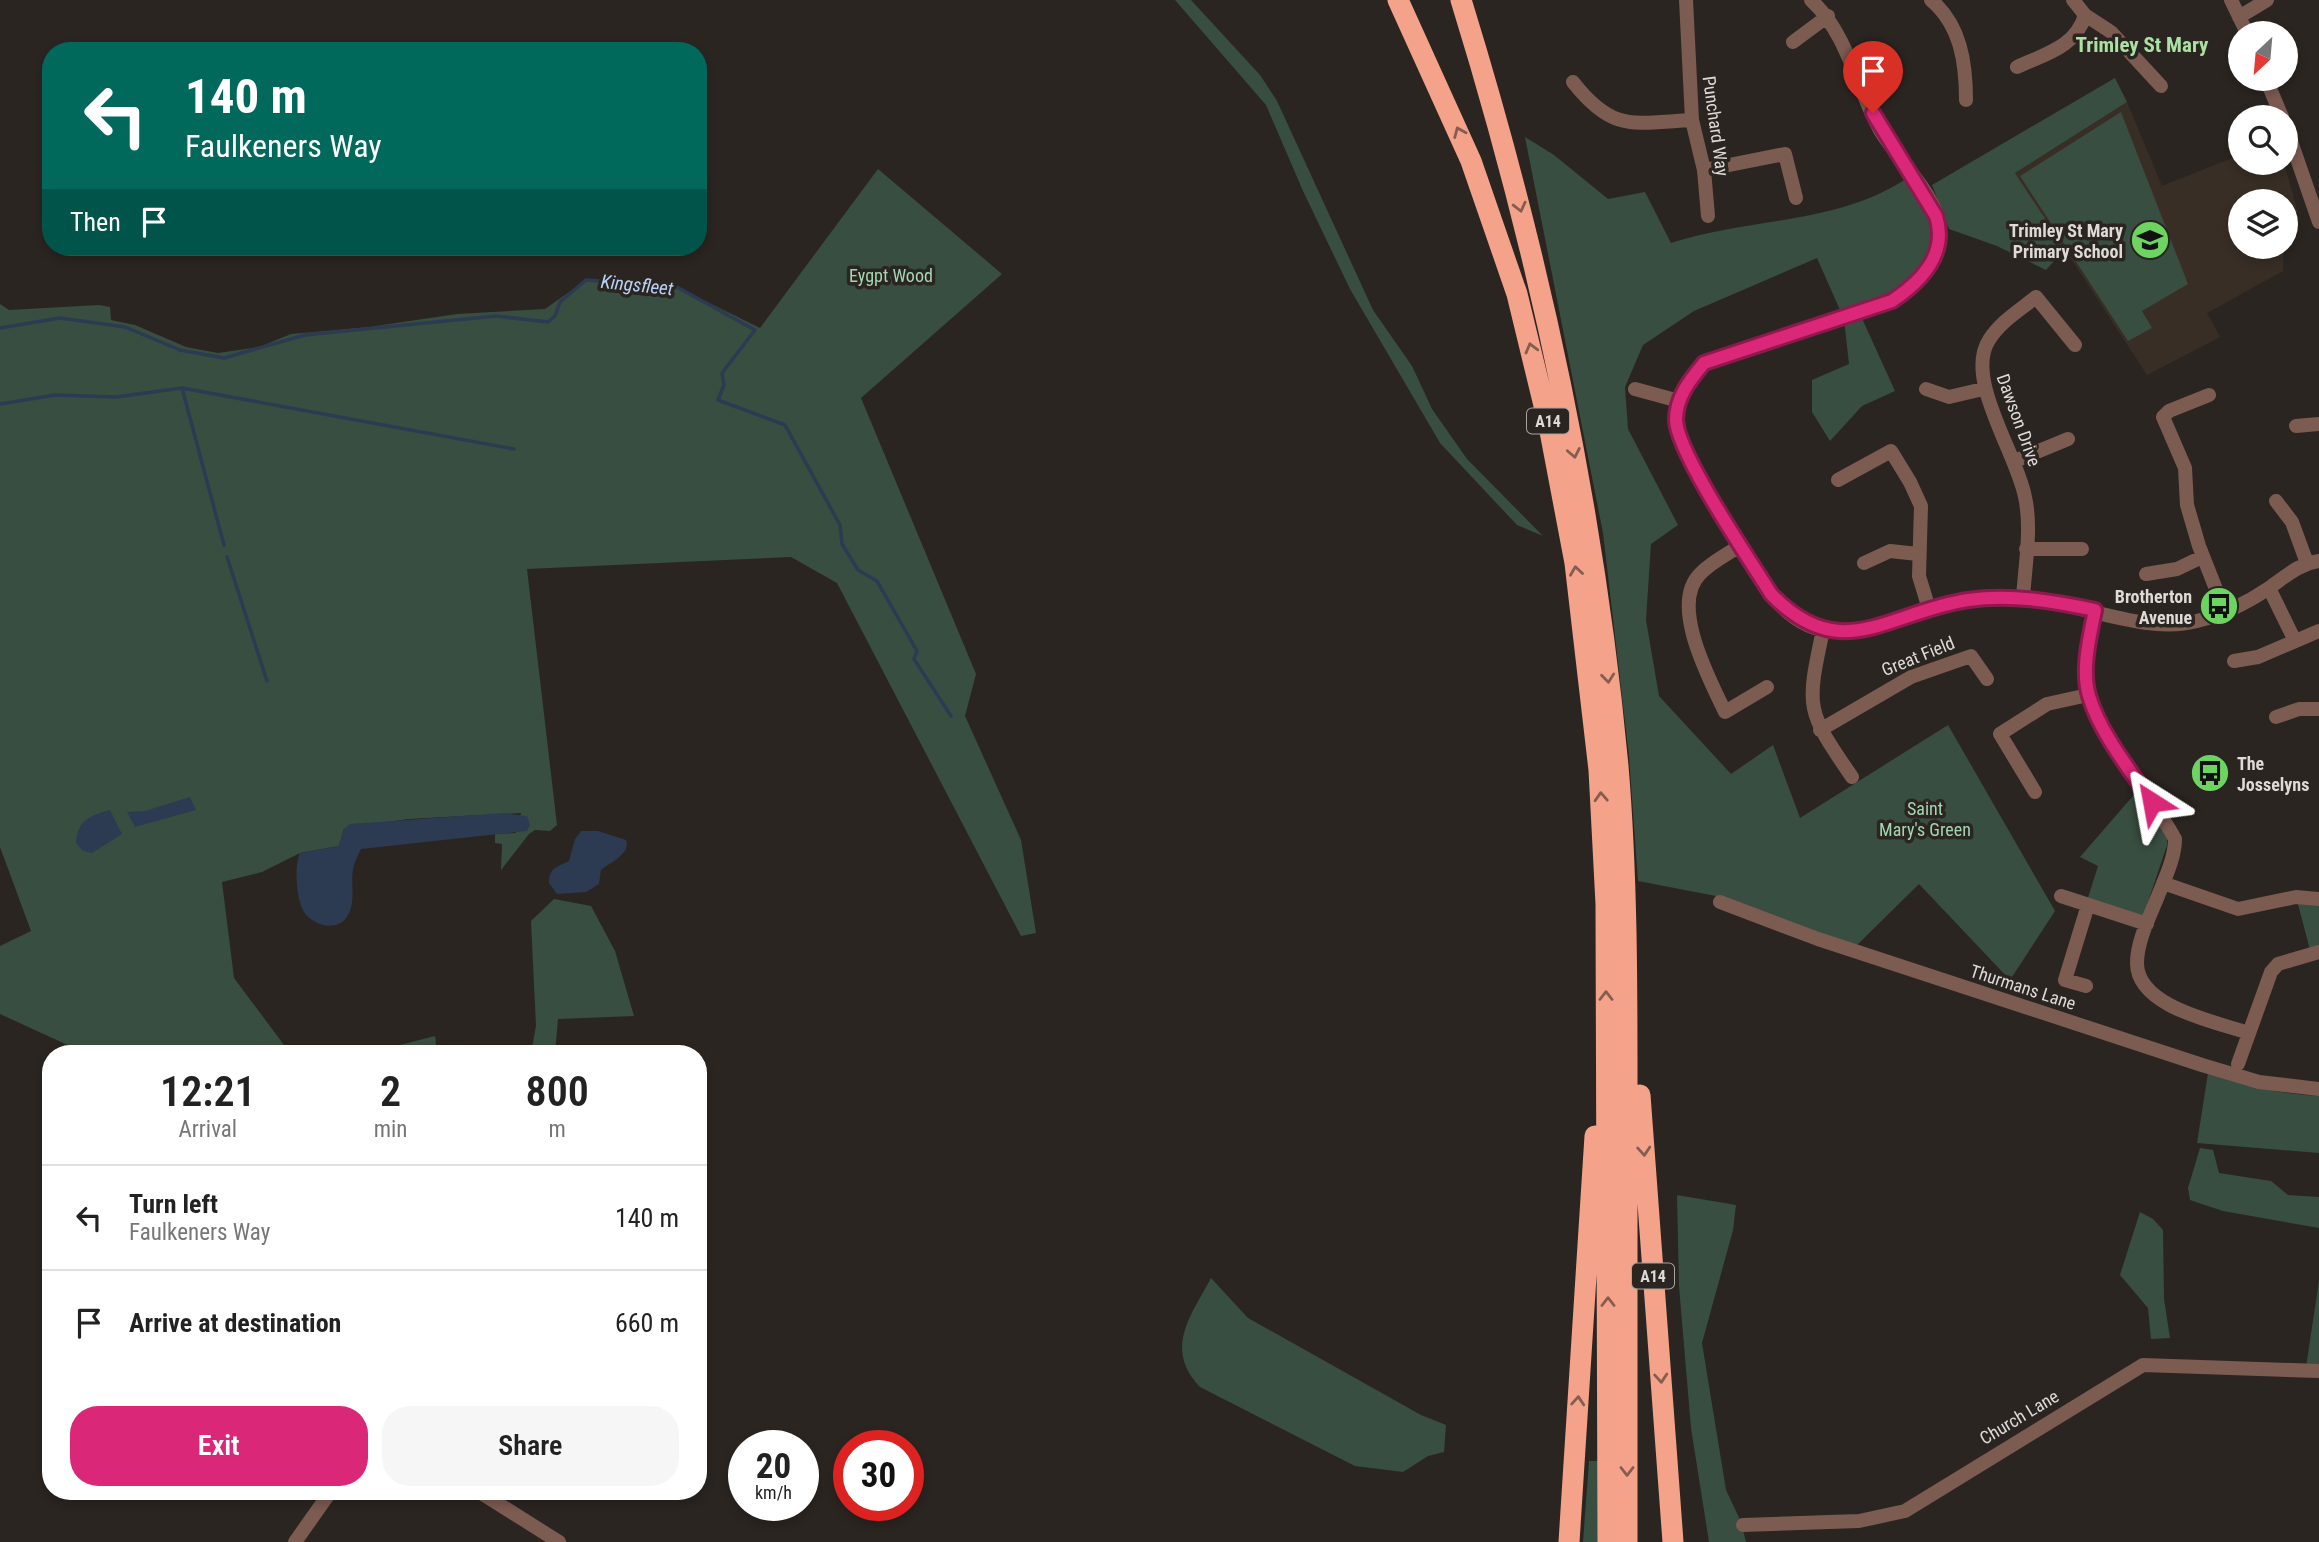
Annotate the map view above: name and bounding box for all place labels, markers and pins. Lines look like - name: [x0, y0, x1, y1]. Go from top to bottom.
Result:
- pin: [1843, 41, 1903, 113]
- school or university icon: Trimley St Mary Primary School: [2129, 219, 2171, 261]
- place label: Trimley St Mary Primary School: [2009, 220, 2123, 262]
- bus stop icon: Brotherton Avenue: [2198, 585, 2240, 627]
- place label: Brotherton Avenue: [2115, 586, 2192, 628]
- bus stop icon: The Josselyns: [2189, 752, 2231, 794]
- place label: The Josselyns: [2237, 753, 2309, 795]

